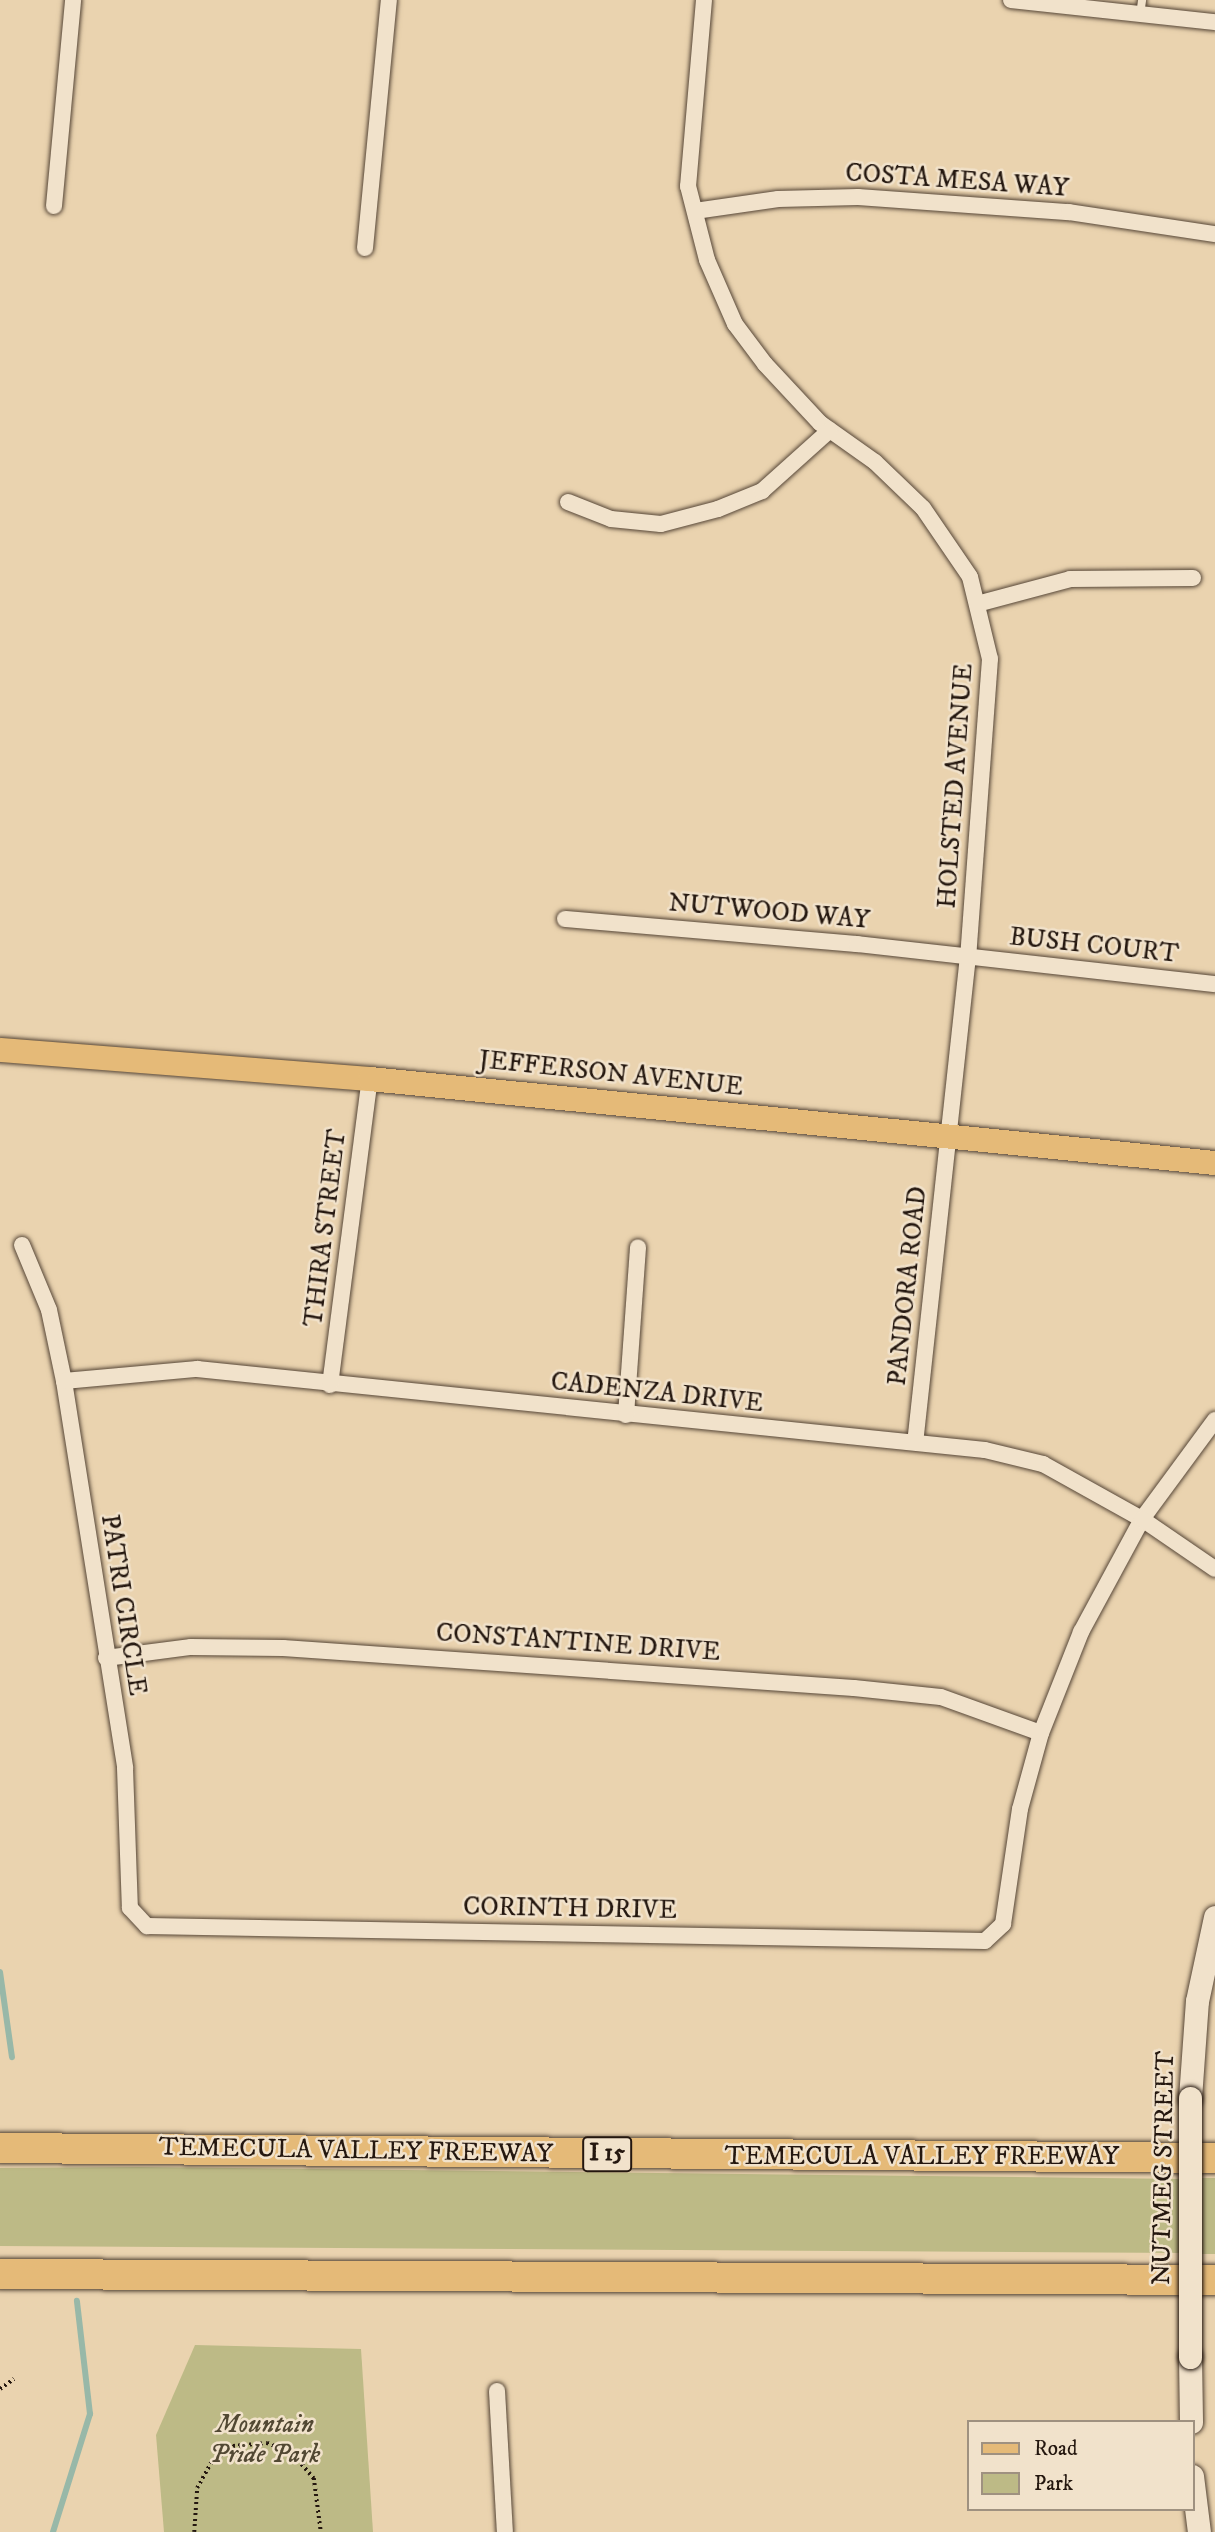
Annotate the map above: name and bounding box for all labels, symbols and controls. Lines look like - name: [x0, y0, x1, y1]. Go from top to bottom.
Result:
- street label: COSTA MESA WAY: [844, 158, 1070, 204]
- street label: HOLSTED AVENUE: [932, 662, 980, 910]
- street label: NUTWOOD WAY: [667, 888, 871, 936]
- street label: BUSH COURT: [1008, 922, 1180, 970]
- street label: JEFFERSON AVENUE: [477, 1045, 745, 1103]
- street label: THIRA STREET: [298, 1127, 354, 1329]
- street label: PANDORA ROAD: [882, 1185, 934, 1387]
- street label: CADENZA DRIVE: [549, 1366, 765, 1420]
- street label: PATRI CIRCLE: [93, 1512, 153, 1698]
- street label: CONSTANTINE DRIVE: [435, 1618, 721, 1668]
- street label: CORINTH DRIVE: [463, 1892, 677, 1926]
- street label: NUTMEG STREET: [1146, 2051, 1182, 2285]
- street label: TEMECULA VALLEY FREEWAY: [159, 2132, 553, 2170]
- road number: I 15: [581, 2134, 633, 2174]
- street label: TEMECULA VALLEY FREEWAY: [725, 2141, 1119, 2173]
- park label: Mountain Pride Park: [210, 2409, 320, 2470]
- legend: [967, 2420, 1194, 2511]
- text: Road: [1034, 2436, 1078, 2462]
- text: Park: [1034, 2471, 1073, 2497]

